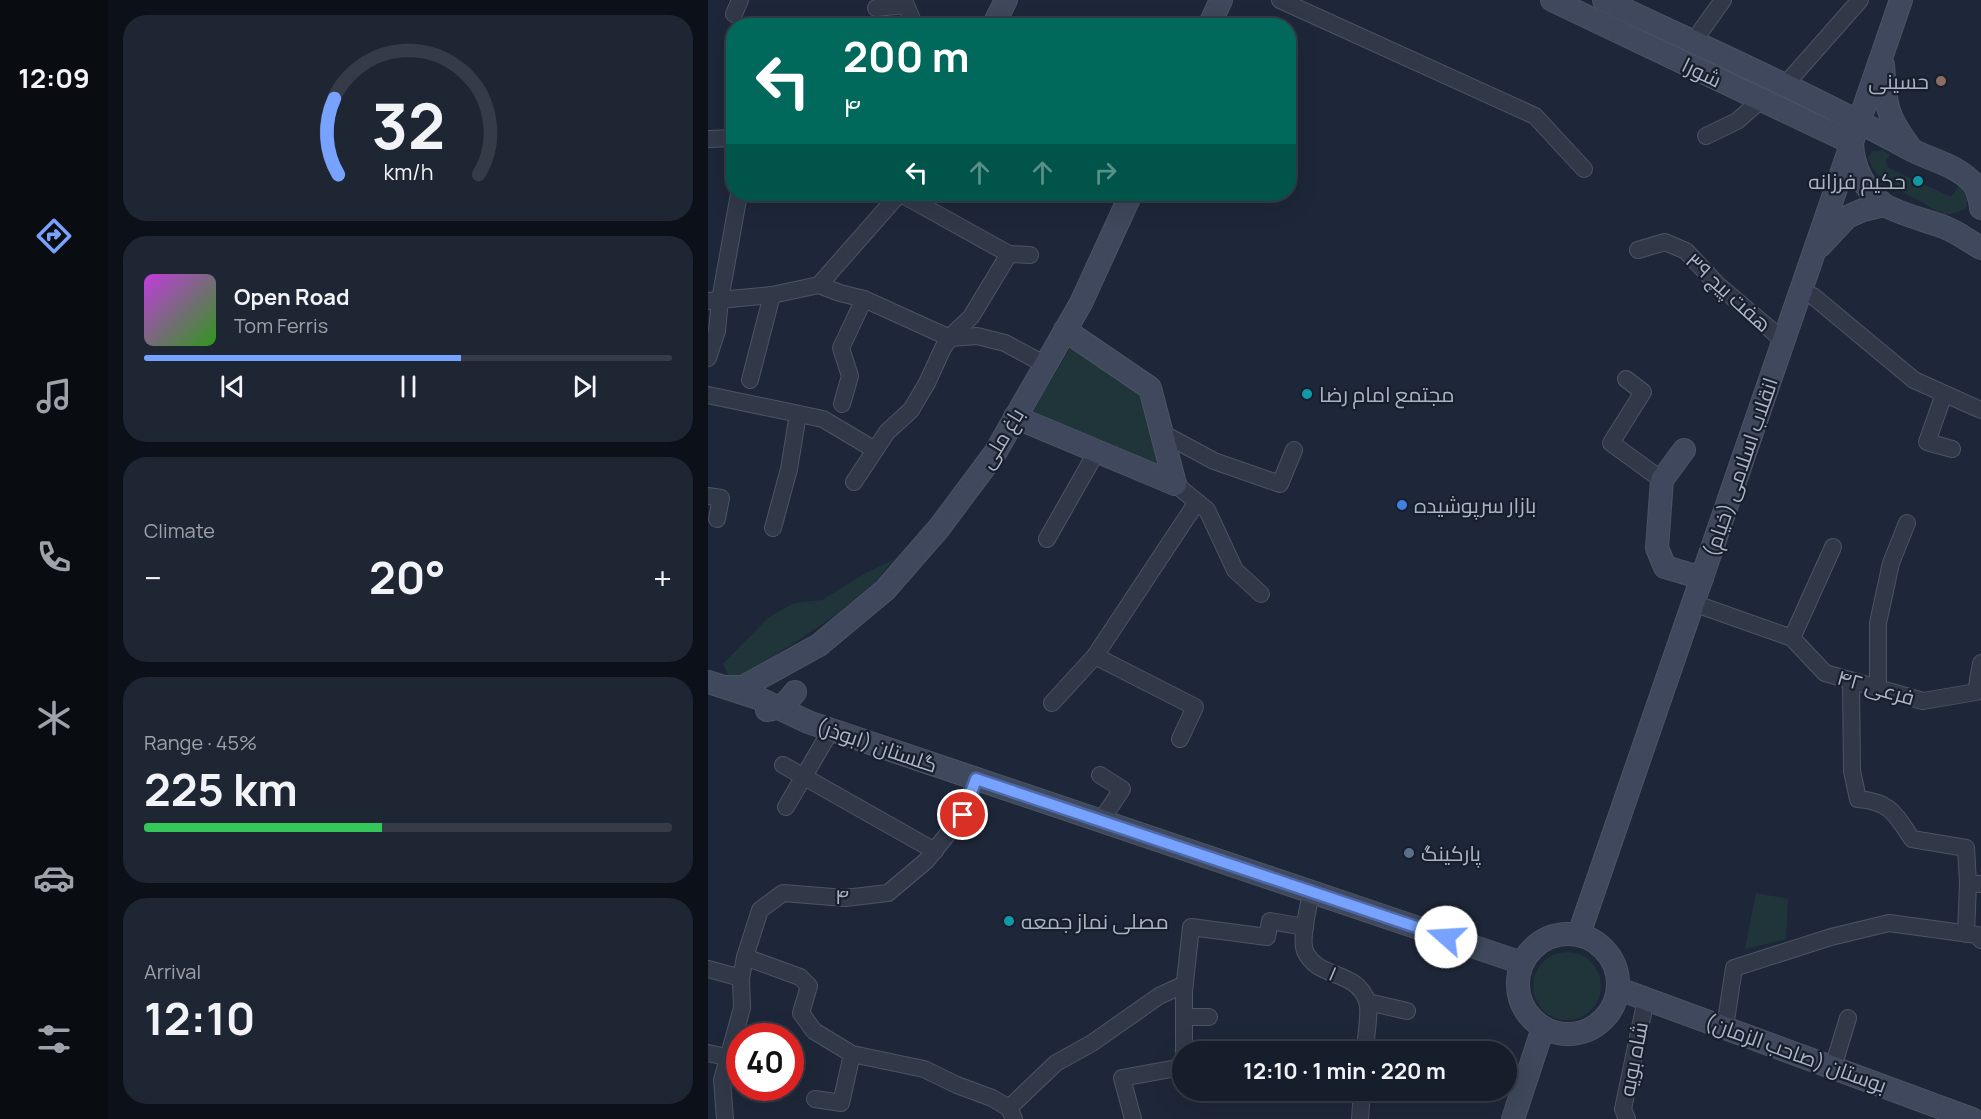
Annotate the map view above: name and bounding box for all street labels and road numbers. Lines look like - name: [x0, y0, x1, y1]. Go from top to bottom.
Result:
- street label: شورا: [1678, 50, 1726, 94]
- street label: هفت پیچ ۳۹: [1680, 246, 1778, 339]
- street label: انقلاب اسلامی (خیام): [1696, 374, 1785, 561]
- street label: باغ ملی: [972, 402, 1031, 474]
- street label: فرعی ۴۲: [1834, 663, 1918, 711]
- street label: گلستان (ابوذر): [813, 711, 941, 779]
- street label: ۴: [835, 882, 849, 910]
- street label: ۱: [1325, 959, 1341, 987]
- street label: بوستان (صاحب الزمان): [1701, 1007, 1891, 1099]
- street label: شاه بویه: [1612, 1019, 1654, 1099]

